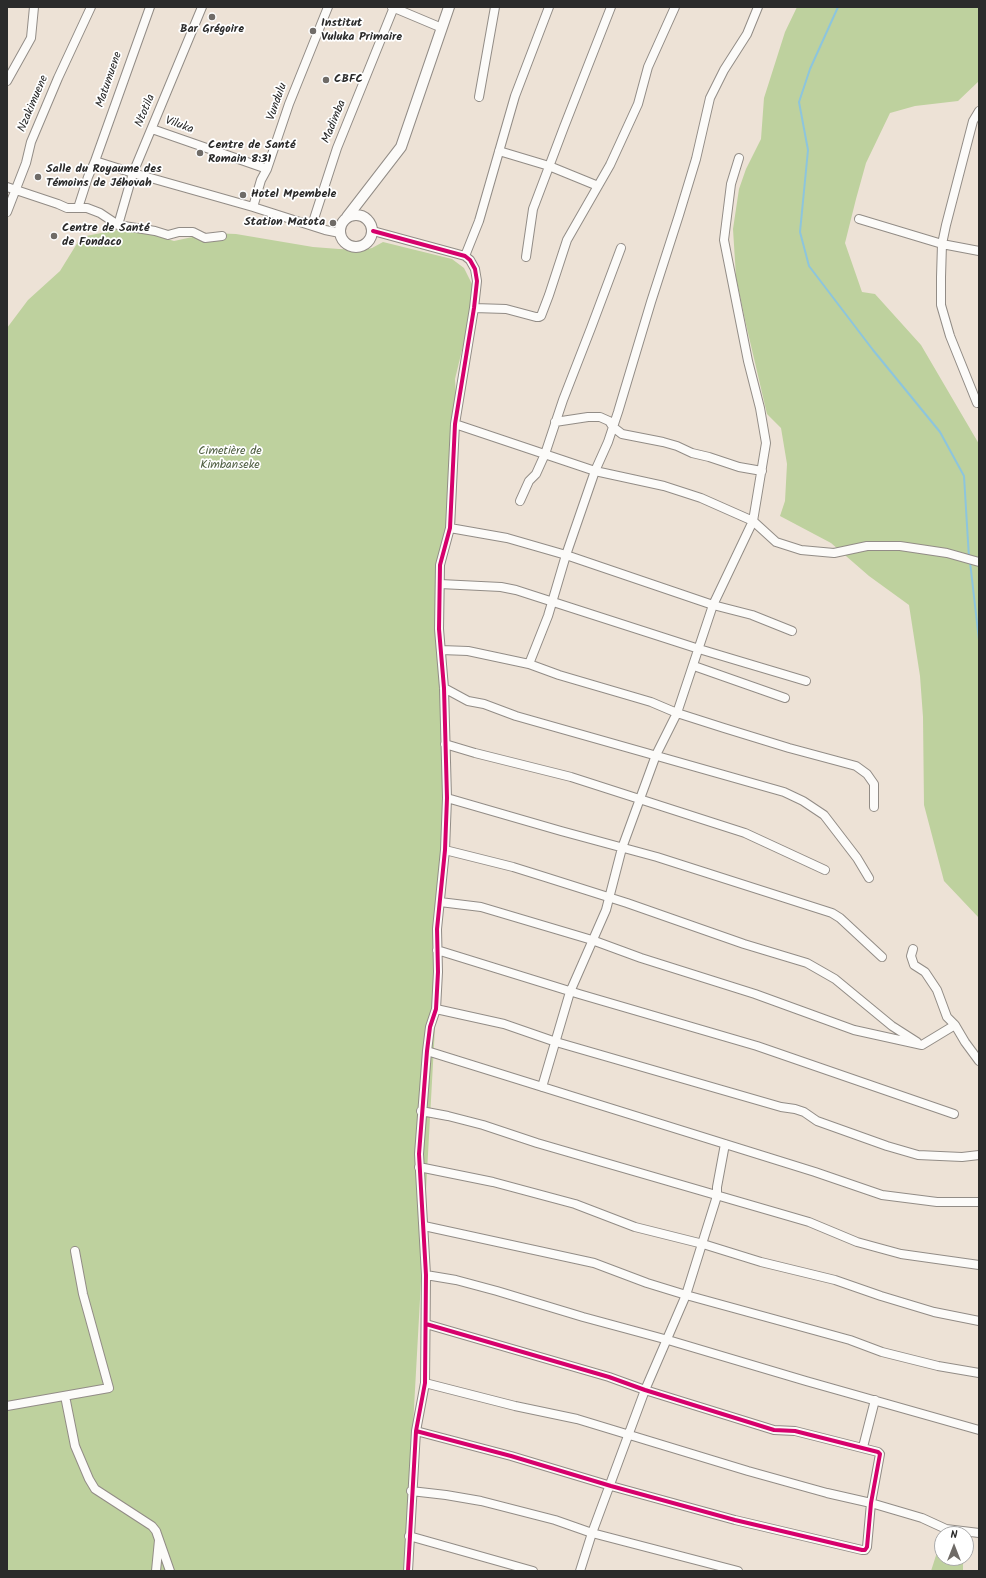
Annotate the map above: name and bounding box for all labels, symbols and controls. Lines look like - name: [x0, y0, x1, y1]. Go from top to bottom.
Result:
- marker: Bar Grégoire: [207, 12, 217, 22]
- place label: Institut Vuluka Primaire: [321, 17, 402, 45]
- place label: Bar Grégoire: [180, 23, 244, 37]
- marker: Institut Vuluka Primaire: [308, 26, 318, 36]
- street label: Matumuene: [94, 50, 126, 110]
- place label: CBFC: [334, 73, 363, 87]
- street label: Nzakimuene: [16, 74, 52, 134]
- marker: CBFC: [321, 75, 331, 85]
- street label: Vundulu: [265, 81, 291, 123]
- street label: Ntotila: [133, 92, 159, 130]
- street label: Madimba: [320, 98, 350, 146]
- street label: Viluka: [163, 114, 195, 138]
- place label: Centre de Santé Romain 8:31: [208, 139, 295, 167]
- marker: Centre de Santé Romain 8:31: [195, 148, 205, 158]
- place label: Salle du Royaume des Témoins de Jéhovah: [46, 163, 162, 191]
- marker: Salle du Royaume des Témoins de Jéhovah: [33, 172, 43, 182]
- place label: Hotel Mpembele: [251, 188, 336, 202]
- marker: Hotel Mpembele: [238, 190, 248, 200]
- place label: Station Matota: [244, 216, 325, 230]
- marker: Station Matota: [328, 218, 338, 228]
- place label: Centre de Santé de Fondaco: [62, 222, 149, 250]
- marker: Centre de Santé de Fondaco: [49, 231, 59, 241]
- park label: Cimetière de Kimbanseke: [198, 445, 262, 473]
- north arrow: [934, 1526, 974, 1566]
- text: N: [951, 1526, 957, 1544]

